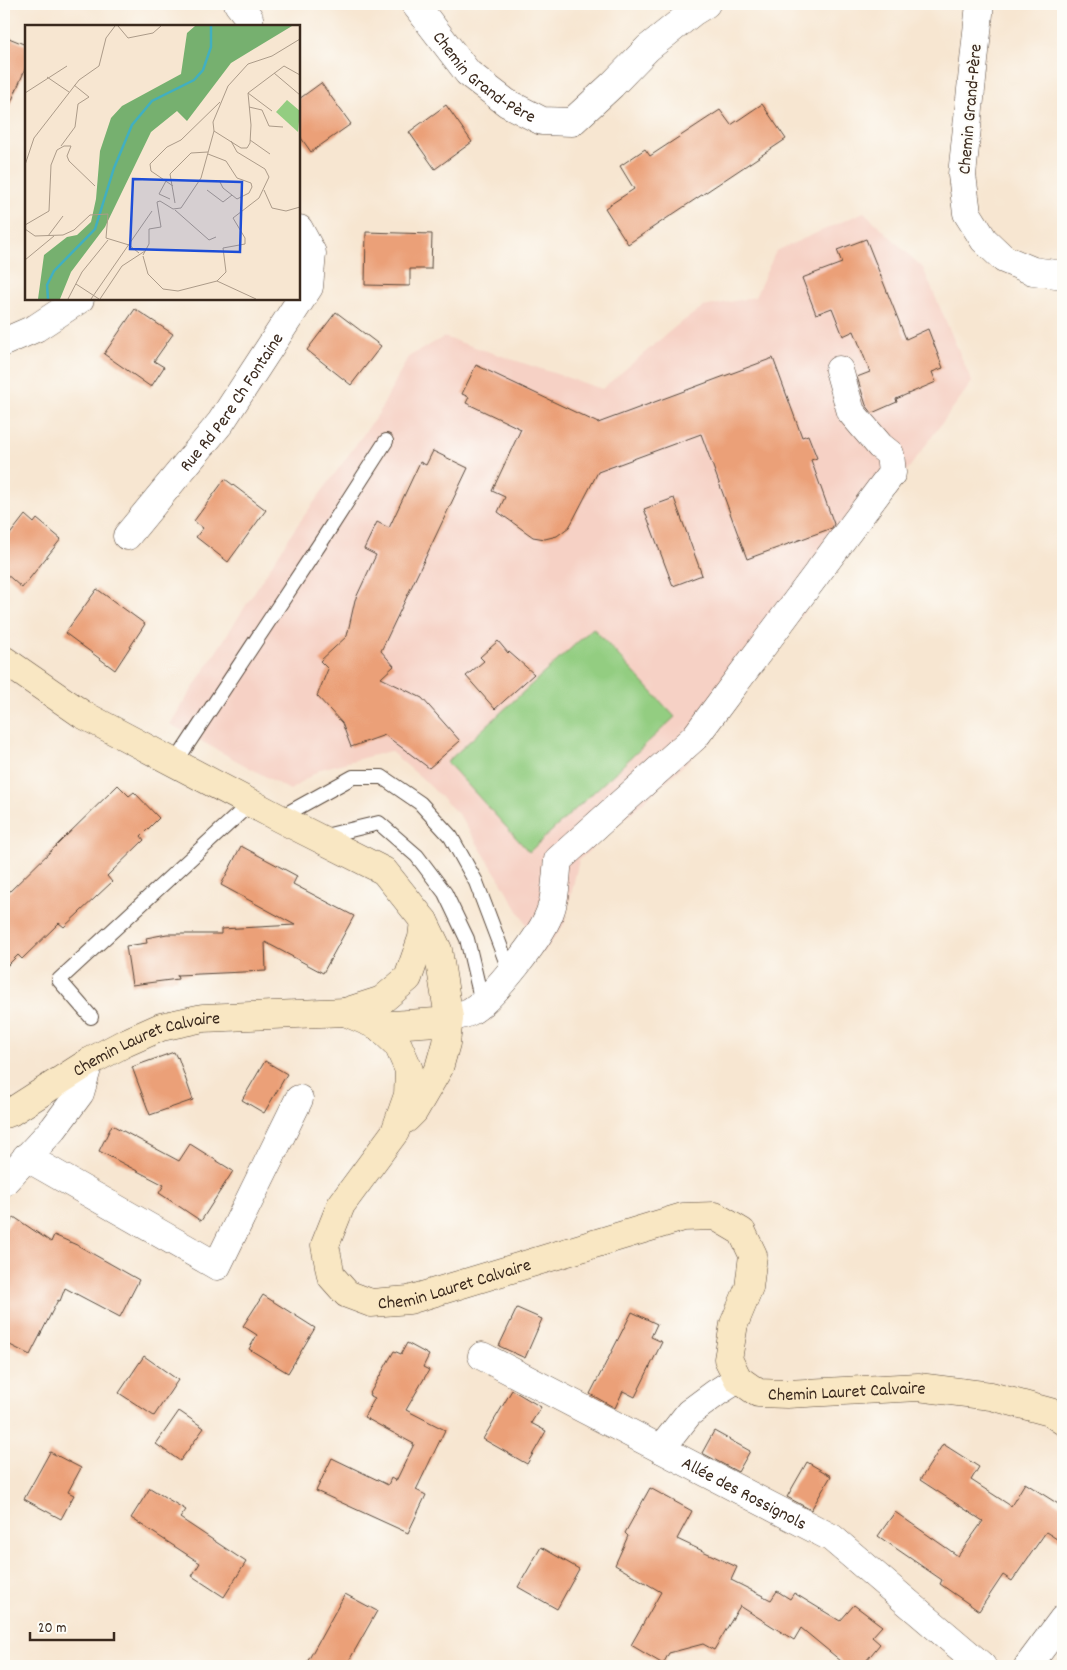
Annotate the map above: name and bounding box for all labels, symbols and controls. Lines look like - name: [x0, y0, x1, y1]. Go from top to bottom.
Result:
- inset map: [25, 25, 300, 300]
- street label: Chemin Grand-Père: [425, 27, 539, 131]
- street label: Chemin Grand-Père: [953, 43, 990, 175]
- street label: Rue Rd Pere Ch Fontaine: [175, 329, 291, 478]
- street label: Chemin Lauret Calvaire: [69, 1007, 221, 1084]
- street label: Chemin Lauret Calvaire: [377, 1254, 534, 1317]
- street label: Chemin Lauret Calvaire: [768, 1377, 927, 1409]
- street label: Allée des Rossignols: [677, 1452, 810, 1538]
- scale bar: [30, 1610, 114, 1642]
- text: 20 m: [38, 1618, 66, 1640]

